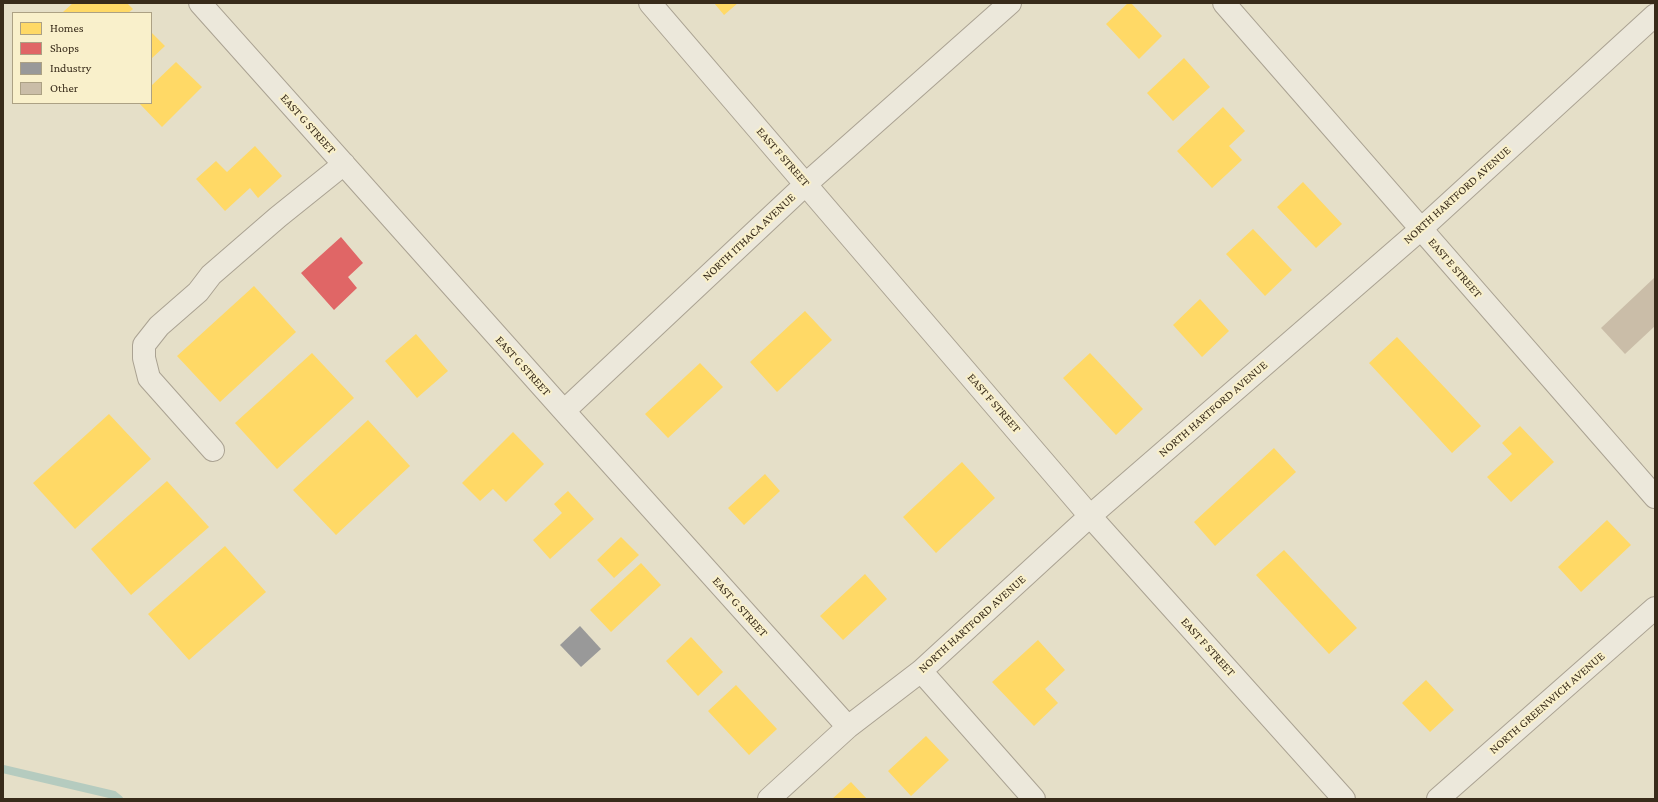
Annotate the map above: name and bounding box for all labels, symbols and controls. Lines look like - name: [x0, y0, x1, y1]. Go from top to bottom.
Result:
- legend: [12, 12, 152, 104]
- text: Homes: [50, 21, 83, 35]
- text: Shops: [50, 41, 79, 55]
- text: Industry: [50, 61, 91, 75]
- text: Other: [50, 81, 78, 95]
- street label: EAST G STREET: [277, 91, 339, 157]
- street label: EAST F STREET: [753, 124, 813, 190]
- street label: NORTH HARTFORD AVENUE: [1400, 143, 1514, 247]
- street label: NORTH ITHACA AVENUE: [699, 190, 799, 284]
- street label: EAST E STREET: [1425, 235, 1485, 301]
- street label: EAST G STREET: [492, 333, 554, 399]
- street label: NORTH HARTFORD AVENUE: [1156, 358, 1270, 460]
- street label: EAST F STREET: [964, 370, 1024, 436]
- street label: NORTH HARTFORD AVENUE: [915, 572, 1029, 676]
- street label: EAST G STREET: [709, 574, 771, 640]
- street label: EAST F STREET: [1178, 615, 1238, 679]
- street label: NORTH GREENWICH AVENUE: [1486, 649, 1608, 757]

